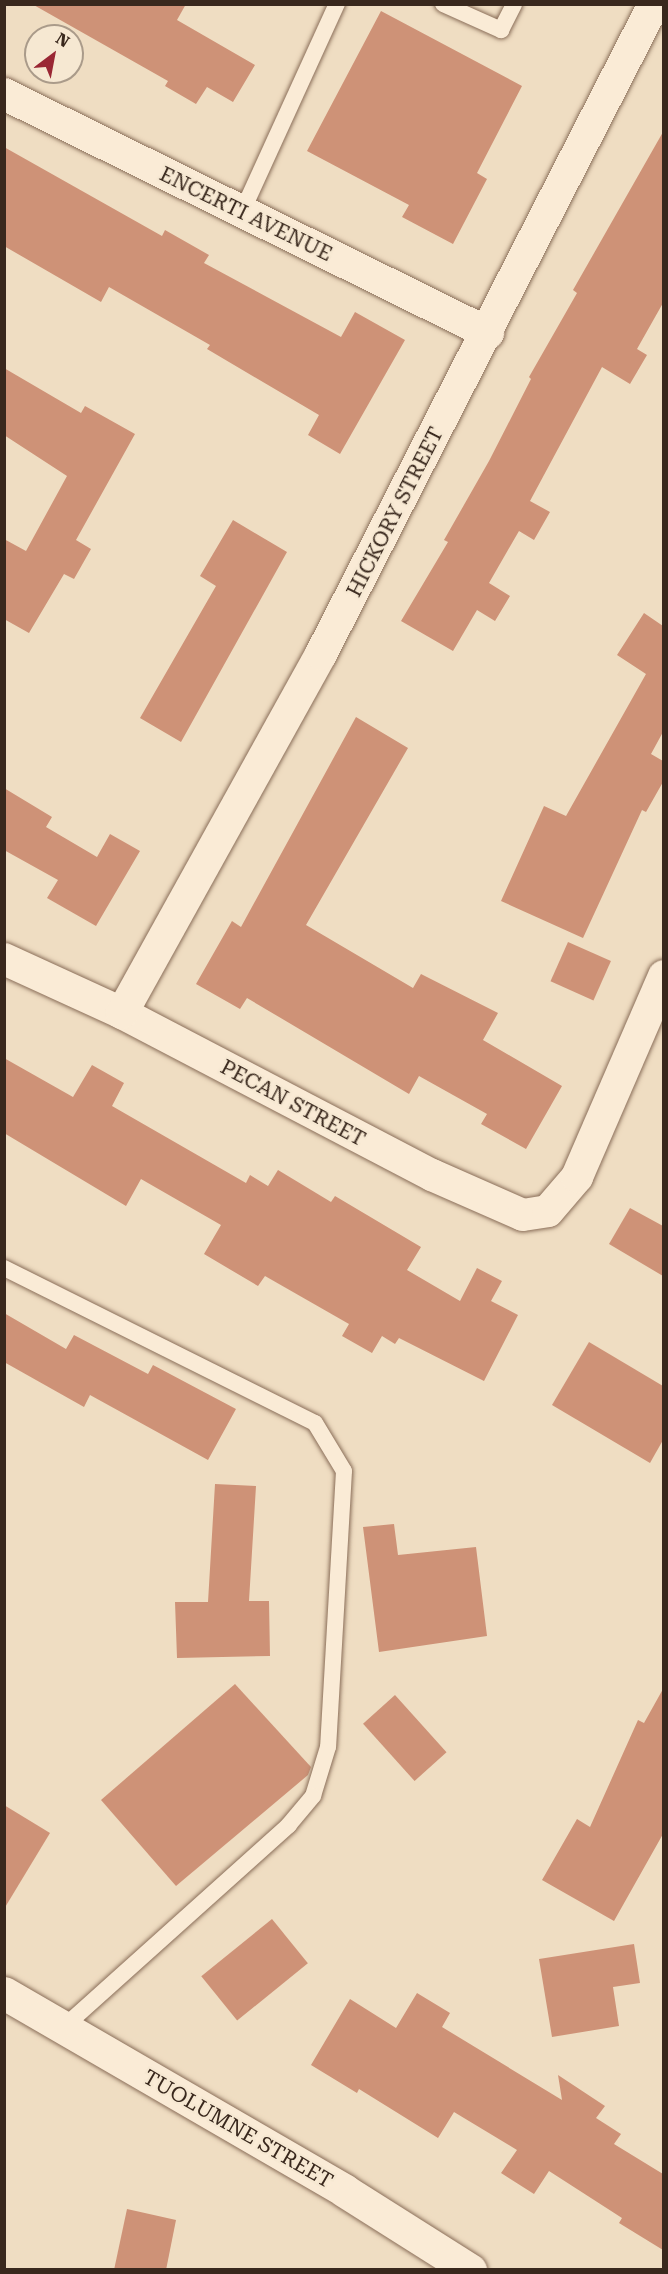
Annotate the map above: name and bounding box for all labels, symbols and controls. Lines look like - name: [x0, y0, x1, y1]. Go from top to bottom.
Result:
- north arrow: [24, 24, 84, 84]
- text: N: [52, 29, 73, 51]
- street label: ENCERTI AVENUE: [156, 161, 336, 267]
- street label: HICKORY STREET: [341, 423, 449, 601]
- street label: PECAN STREET: [216, 1054, 370, 1152]
- street label: TUOLUMNE STREET: [139, 2064, 337, 2194]

